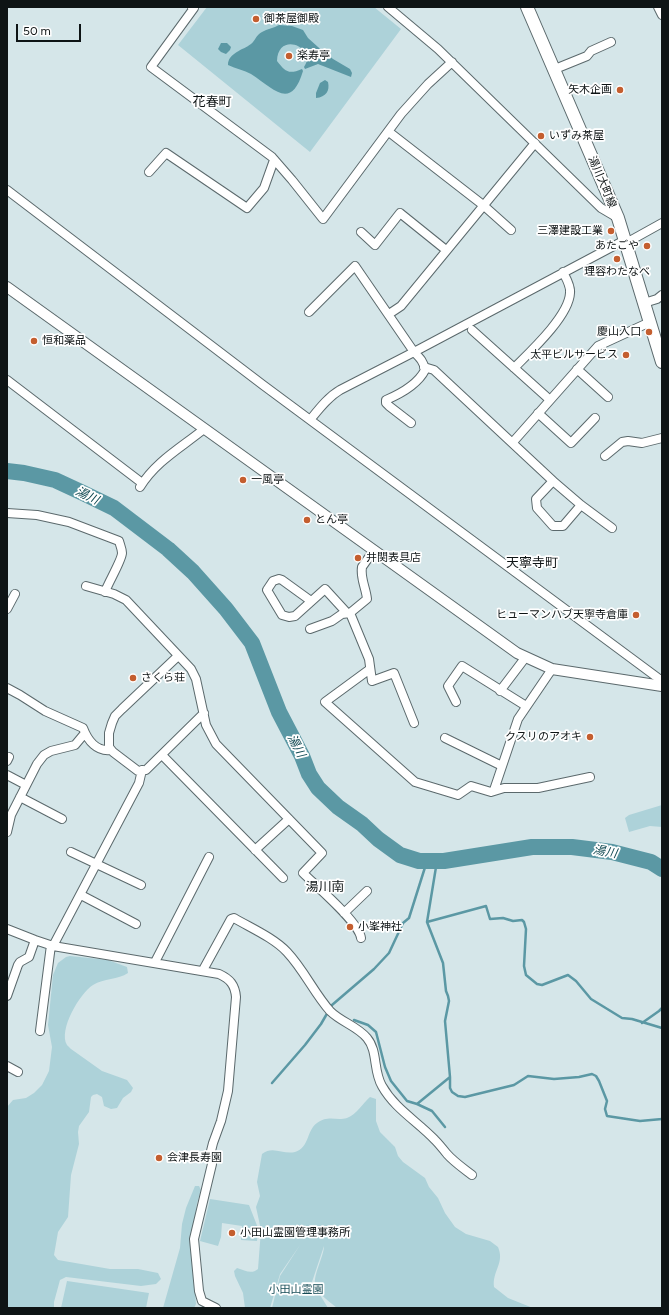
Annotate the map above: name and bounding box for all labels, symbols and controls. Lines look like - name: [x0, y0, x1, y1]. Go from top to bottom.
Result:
- place label: 御茶屋御殿: [264, 12, 319, 26]
- marker: 御茶屋御殿: [251, 14, 261, 24]
- scale bar: [18, 16, 83, 42]
- text: 50 m: [23, 24, 51, 38]
- place label: 楽寿亭: [297, 49, 330, 63]
- marker: 楽寿亭: [284, 51, 294, 61]
- place label: 矢木企画: [568, 83, 612, 97]
- marker: 矢木企画: [615, 85, 625, 95]
- district label: 花春町: [193, 94, 231, 110]
- place label: いずみ茶屋: [549, 129, 604, 143]
- marker: いずみ茶屋: [536, 131, 546, 141]
- street label: 湯川大町線: [585, 154, 619, 210]
- place label: 三澤建設工業: [537, 224, 603, 238]
- marker: 三澤建設工業: [606, 226, 616, 236]
- place label: あたごや: [595, 239, 639, 253]
- marker: あたごや: [642, 241, 652, 251]
- marker: 理容わたなべ: [612, 254, 622, 264]
- place label: 理容わたなべ: [584, 265, 650, 279]
- place label: 慶山入口: [597, 325, 641, 339]
- marker: 慶山入口: [644, 327, 654, 337]
- place label: 恒和薬品: [42, 334, 86, 348]
- marker: 恒和薬品: [29, 336, 39, 346]
- place label: 太平ビルサービス: [530, 348, 618, 362]
- marker: 太平ビルサービス: [621, 350, 631, 360]
- place label: 一風亭: [251, 473, 284, 487]
- marker: 一風亭: [238, 475, 248, 485]
- water label: 湯川: [73, 484, 101, 508]
- place label: とん亭: [315, 513, 348, 527]
- marker: とん亭: [302, 515, 312, 525]
- place label: 井関表具店: [366, 551, 421, 565]
- marker: 井関表具店: [353, 553, 363, 563]
- district label: 天寧寺町: [506, 555, 558, 571]
- place label: ヒューマンハブ天寧寺倉庫: [496, 608, 628, 622]
- marker: ヒューマンハブ天寧寺倉庫: [631, 610, 641, 620]
- place label: さくら荘: [141, 671, 185, 685]
- marker: さくら荘: [128, 673, 138, 683]
- place label: クスリのアオキ: [505, 730, 582, 744]
- water label: 湯川: [284, 732, 308, 760]
- marker: クスリのアオキ: [585, 732, 595, 742]
- water label: 湯川: [592, 843, 618, 861]
- district label: 湯川南: [306, 879, 344, 895]
- place label: 小峯神社: [358, 920, 402, 934]
- marker: 小峯神社: [345, 922, 355, 932]
- place label: 会津長寿園: [167, 1151, 222, 1165]
- marker: 会津長寿園: [154, 1153, 164, 1163]
- place label: 小田山霊園管理事務所: [240, 1226, 350, 1240]
- marker: 小田山霊園管理事務所: [227, 1228, 237, 1238]
- park label: 小田山霊園: [269, 1283, 323, 1297]

